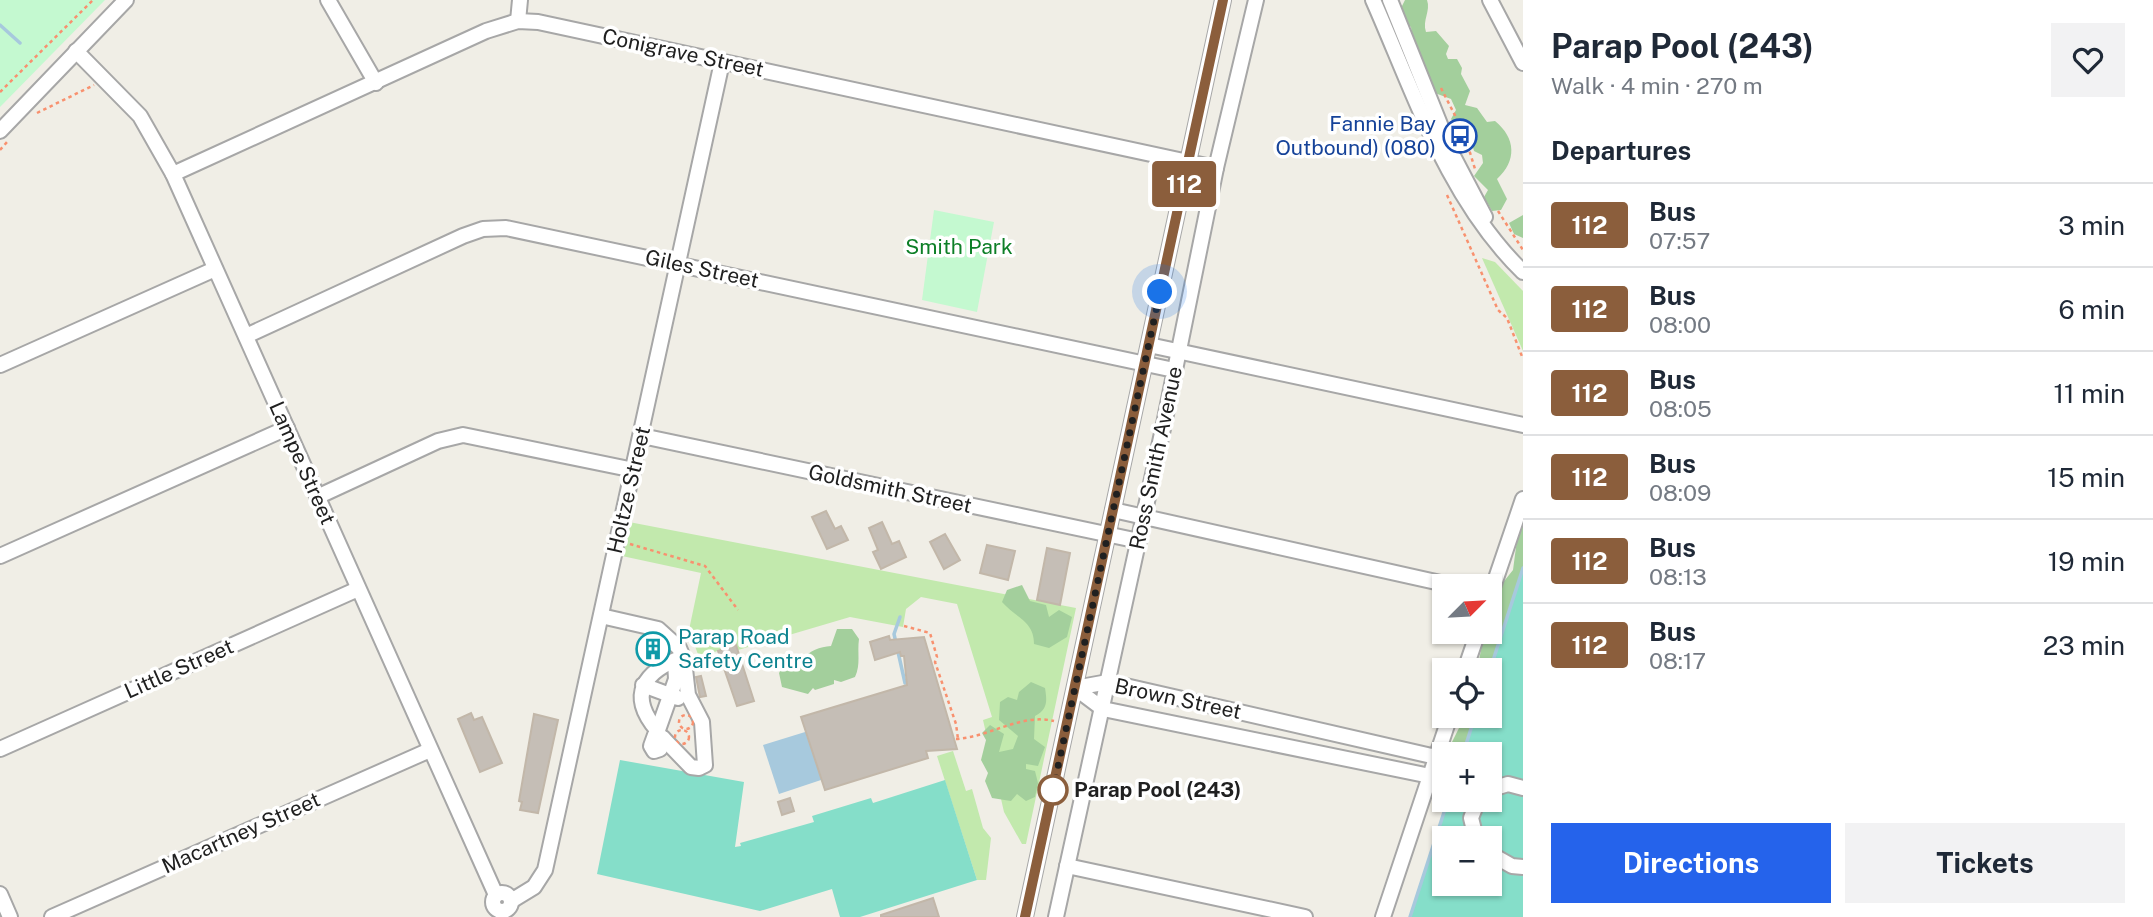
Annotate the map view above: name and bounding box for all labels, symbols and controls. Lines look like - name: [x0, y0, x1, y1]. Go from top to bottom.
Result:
- street label: Conigrave Street: [600, 23, 766, 82]
- button: heart: [2051, 23, 2125, 97]
- text: Parap Pool (243): [1551, 27, 1814, 65]
- text: Walk · 4 min · 270 m: [1551, 72, 1763, 99]
- place label: Fannie Bay Outbound) (080): [1275, 111, 1436, 160]
- bus stop icon: Fannie Bay Outbound) (080): [1441, 117, 1479, 155]
- text: Departures: [1551, 135, 1691, 166]
- line badge: 112: [1144, 161, 1224, 207]
- text: 112: [1166, 170, 1202, 198]
- text: Bus: [1649, 196, 1696, 227]
- text: 3 min: [2058, 210, 2125, 241]
- text: 112: [1572, 211, 1607, 239]
- text: 07:57: [1649, 227, 1710, 254]
- park label: Smith Park: [905, 234, 1013, 259]
- street label: Giles Street: [643, 244, 761, 293]
- your location: [1142, 274, 1177, 309]
- text: Bus: [1649, 280, 1696, 311]
- text: 6 min: [2058, 294, 2125, 325]
- text: 112: [1572, 295, 1607, 323]
- text: 08:00: [1649, 311, 1711, 338]
- street label: Ross Smith Avenue: [1124, 364, 1187, 552]
- text: Bus: [1649, 364, 1696, 395]
- text: 11 min: [2053, 378, 2125, 409]
- text: 112: [1572, 379, 1607, 407]
- text: 08:05: [1649, 395, 1712, 422]
- street label: Lampe Street: [264, 397, 341, 528]
- street label: Holtze Street: [602, 424, 655, 556]
- text: Bus: [1649, 448, 1696, 479]
- street label: Goldsmith Street: [806, 459, 974, 518]
- text: 15 min: [2047, 462, 2125, 493]
- text: 112: [1572, 463, 1607, 491]
- text: 08:09: [1649, 479, 1711, 506]
- text: Bus: [1649, 532, 1696, 563]
- text: 19 min: [2048, 546, 2125, 577]
- text: 112: [1572, 547, 1607, 575]
- text: 08:13: [1649, 563, 1707, 590]
- north arrow: [1432, 574, 1502, 644]
- map controls: [1432, 574, 1502, 896]
- text: Bus: [1649, 616, 1696, 647]
- place label: Parap Road Safety Centre: [678, 624, 813, 673]
- building icon: Parap Road Safety Centre: [634, 630, 672, 668]
- text: 23 min: [2043, 630, 2125, 661]
- text: 112: [1572, 631, 1607, 659]
- street label: Little Street: [120, 633, 237, 704]
- text: 08:17: [1649, 647, 1706, 674]
- button: locate: [1432, 658, 1502, 728]
- street label: Brown Street: [1113, 673, 1244, 724]
- button: +: [1432, 742, 1502, 812]
- marker: Parap Pool (243): [1038, 775, 1068, 805]
- place label: Parap Pool (243): [1074, 777, 1241, 802]
- street label: Macartney Street: [158, 786, 324, 879]
- button: Directions: [1551, 823, 1831, 903]
- button: Tickets: [1845, 823, 2125, 903]
- button: −: [1432, 826, 1502, 896]

